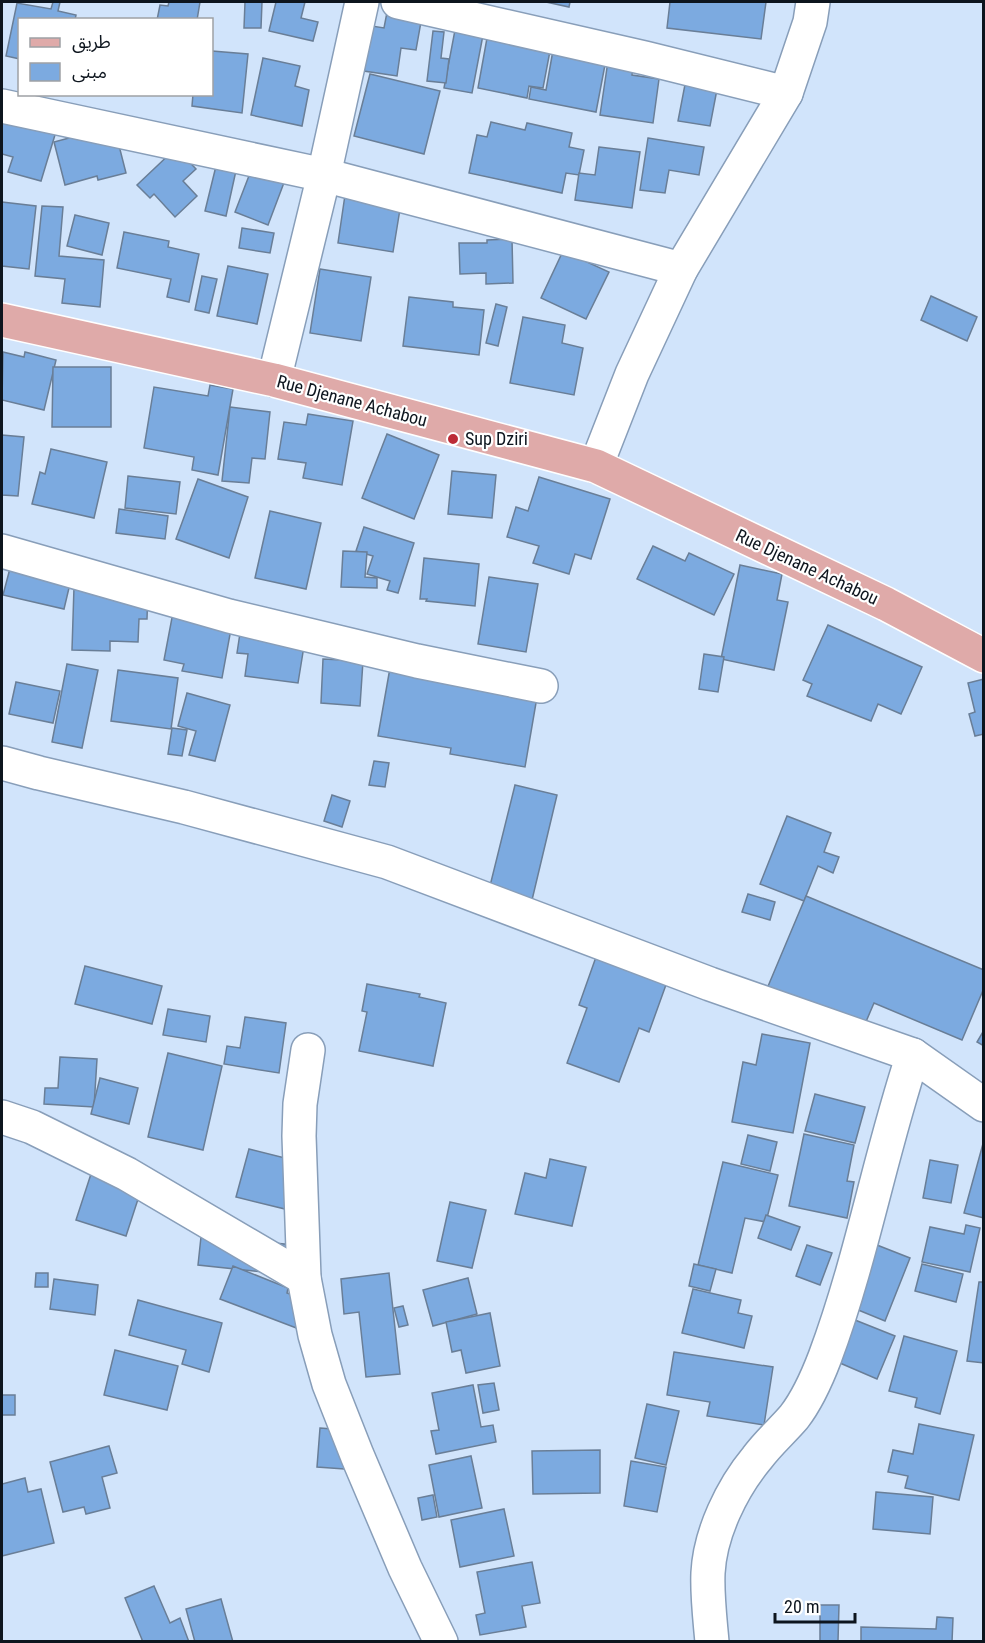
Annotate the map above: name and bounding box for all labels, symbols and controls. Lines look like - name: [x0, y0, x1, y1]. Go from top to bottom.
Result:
- legend: [18, 18, 213, 96]
- text: طريق: [72, 31, 111, 53]
- text: مبنى: [72, 61, 107, 83]
- street label: Rue Djenane Achabou: [275, 370, 430, 431]
- place label: Sup Dziri: [465, 428, 528, 449]
- marker: Sup Dziri: [446, 432, 460, 446]
- street label: Rue Djenane Achabou: [733, 524, 882, 609]
- scale bar: [775, 1586, 854, 1624]
- text: 20 m: [784, 1596, 819, 1617]

